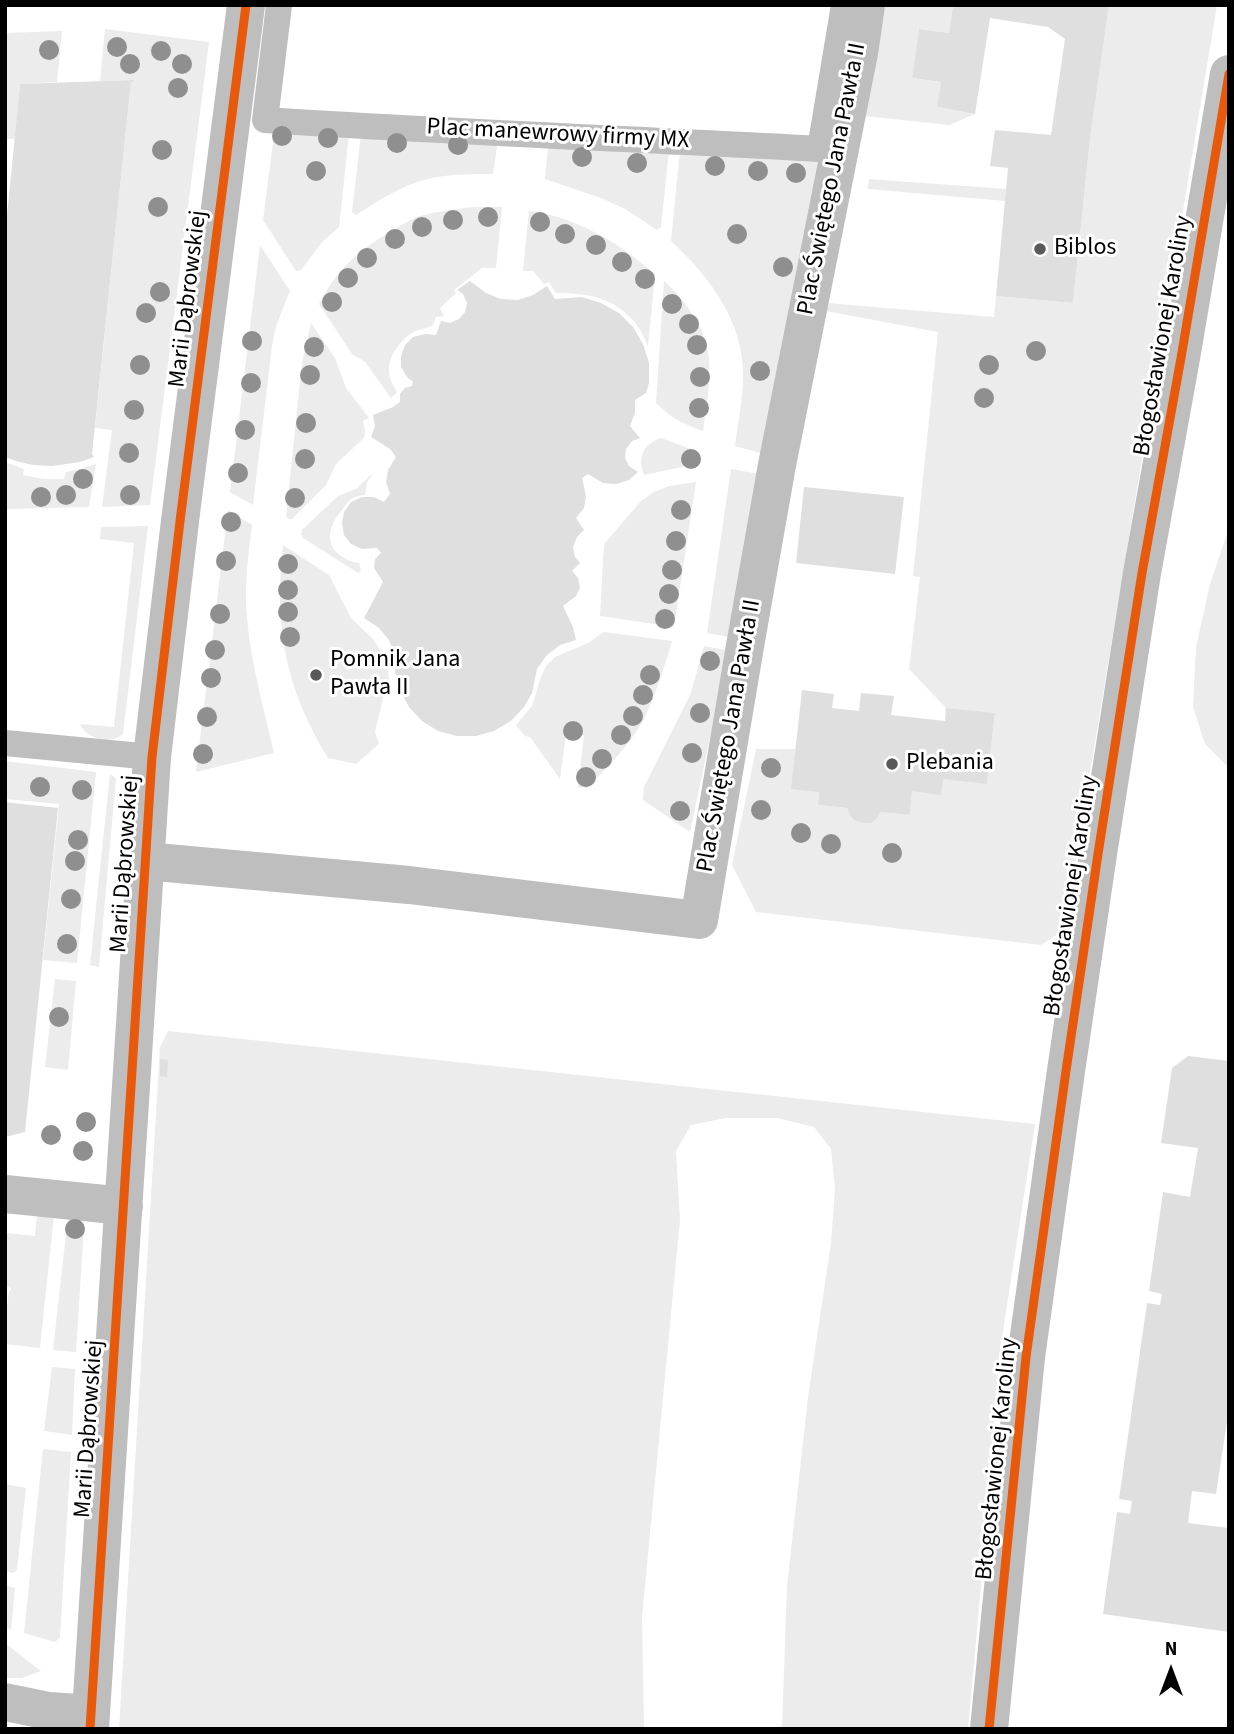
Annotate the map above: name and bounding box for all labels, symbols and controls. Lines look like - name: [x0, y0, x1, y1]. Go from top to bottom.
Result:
- street label: Plac Świętego Jana Pawła II: [792, 41, 874, 317]
- street label: Plac manewrowy firmy MX: [426, 114, 690, 156]
- street label: Marii Dąbrowskiej: [164, 209, 214, 389]
- street label: Błogosławionej Karoliny: [1129, 214, 1199, 458]
- place label: Biblos: [1054, 235, 1116, 263]
- marker: Biblos: [1032, 241, 1048, 257]
- street label: Plac Świętego Jana Pawła II: [692, 597, 768, 875]
- place label: Pomnik Jana Pawła II: [330, 647, 460, 703]
- marker: Pomnik Jana Pawła II: [308, 667, 324, 683]
- place label: Plebania: [906, 750, 994, 778]
- marker: Plebania: [884, 756, 900, 772]
- street label: Błogosławionej Karoliny: [1039, 773, 1105, 1019]
- street label: Marii Dąbrowskiej: [105, 774, 147, 954]
- street label: Błogosławionej Karoliny: [971, 1336, 1025, 1582]
- street label: Marii Dąbrowskiej: [69, 1339, 111, 1519]
- north arrow: [1136, 1636, 1206, 1706]
- text: N: [1165, 1636, 1177, 1663]

